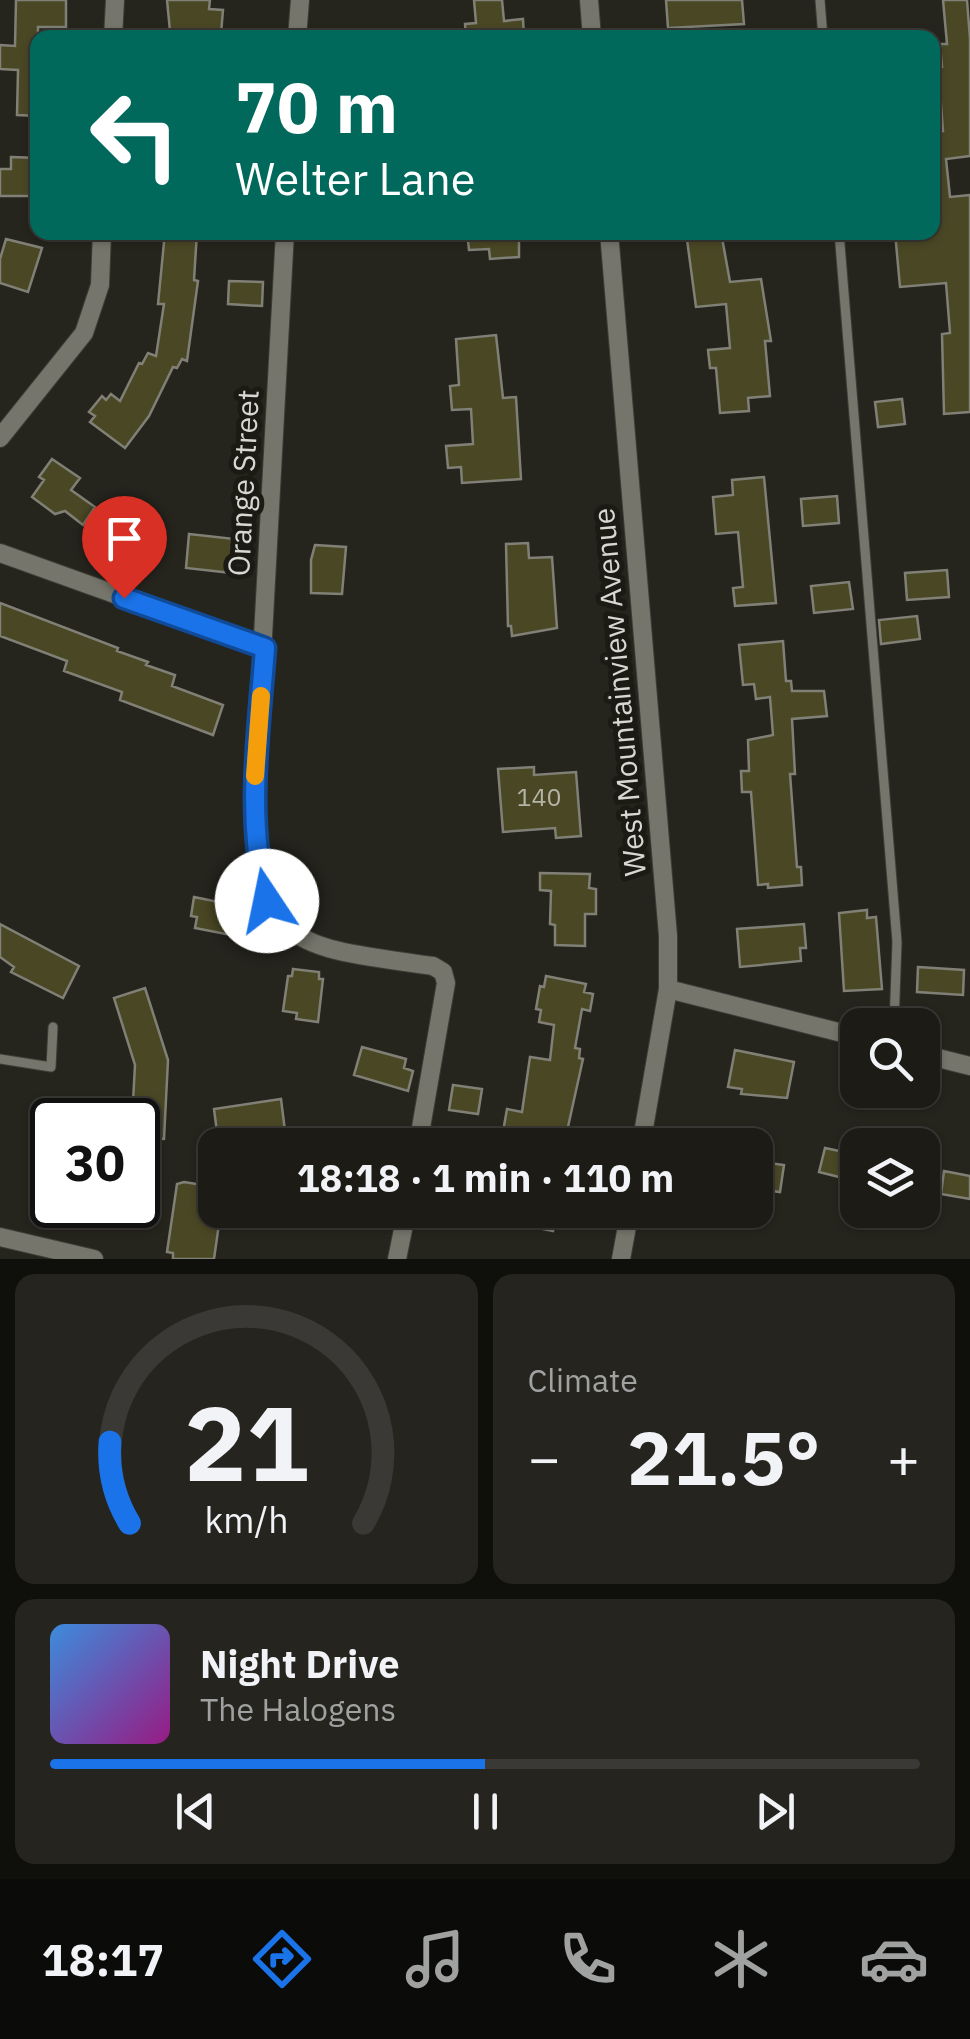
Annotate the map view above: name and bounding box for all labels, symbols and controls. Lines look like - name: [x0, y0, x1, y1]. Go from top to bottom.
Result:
- text: 70 m: [235, 61, 398, 152]
- icon: left: [70, 70, 200, 200]
- text: Welter Lane: [235, 149, 475, 207]
- street label: Orange Street: [218, 389, 267, 577]
- pin: [82, 496, 167, 599]
- street label: West Mountainview Avenue: [583, 506, 654, 878]
- icon: arrive: [97, 511, 152, 566]
- house number: 140: [516, 780, 562, 813]
- position arrow: [215, 849, 319, 953]
- map controls: [840, 1008, 940, 1228]
- button: search: [840, 1008, 940, 1108]
- speed limit sign: 30: [30, 1098, 160, 1228]
- button: layers: [840, 1128, 940, 1228]
- text: 18:18 · 1 min · 110 m: [297, 1153, 674, 1202]
- text: Climate: [528, 1359, 638, 1401]
- text: 21: [184, 1374, 309, 1510]
- text: 21.5°: [627, 1408, 821, 1506]
- text: −: [528, 1422, 561, 1493]
- text: +: [887, 1422, 920, 1493]
- text: km/h: [204, 1496, 288, 1543]
- text: Night Drive: [200, 1639, 400, 1688]
- text: The Halogens: [200, 1688, 396, 1730]
- icon: previous: [168, 1784, 223, 1839]
- icon: pause: [458, 1784, 513, 1839]
- icon: next: [748, 1784, 803, 1839]
- icon: directions: [247, 1924, 317, 1994]
- icon: music: [400, 1924, 470, 1994]
- icon: phone: [553, 1924, 623, 1994]
- icon: climate: [706, 1924, 776, 1994]
- icon: car: [859, 1924, 929, 1994]
- text: 18:17: [41, 1930, 164, 1988]

